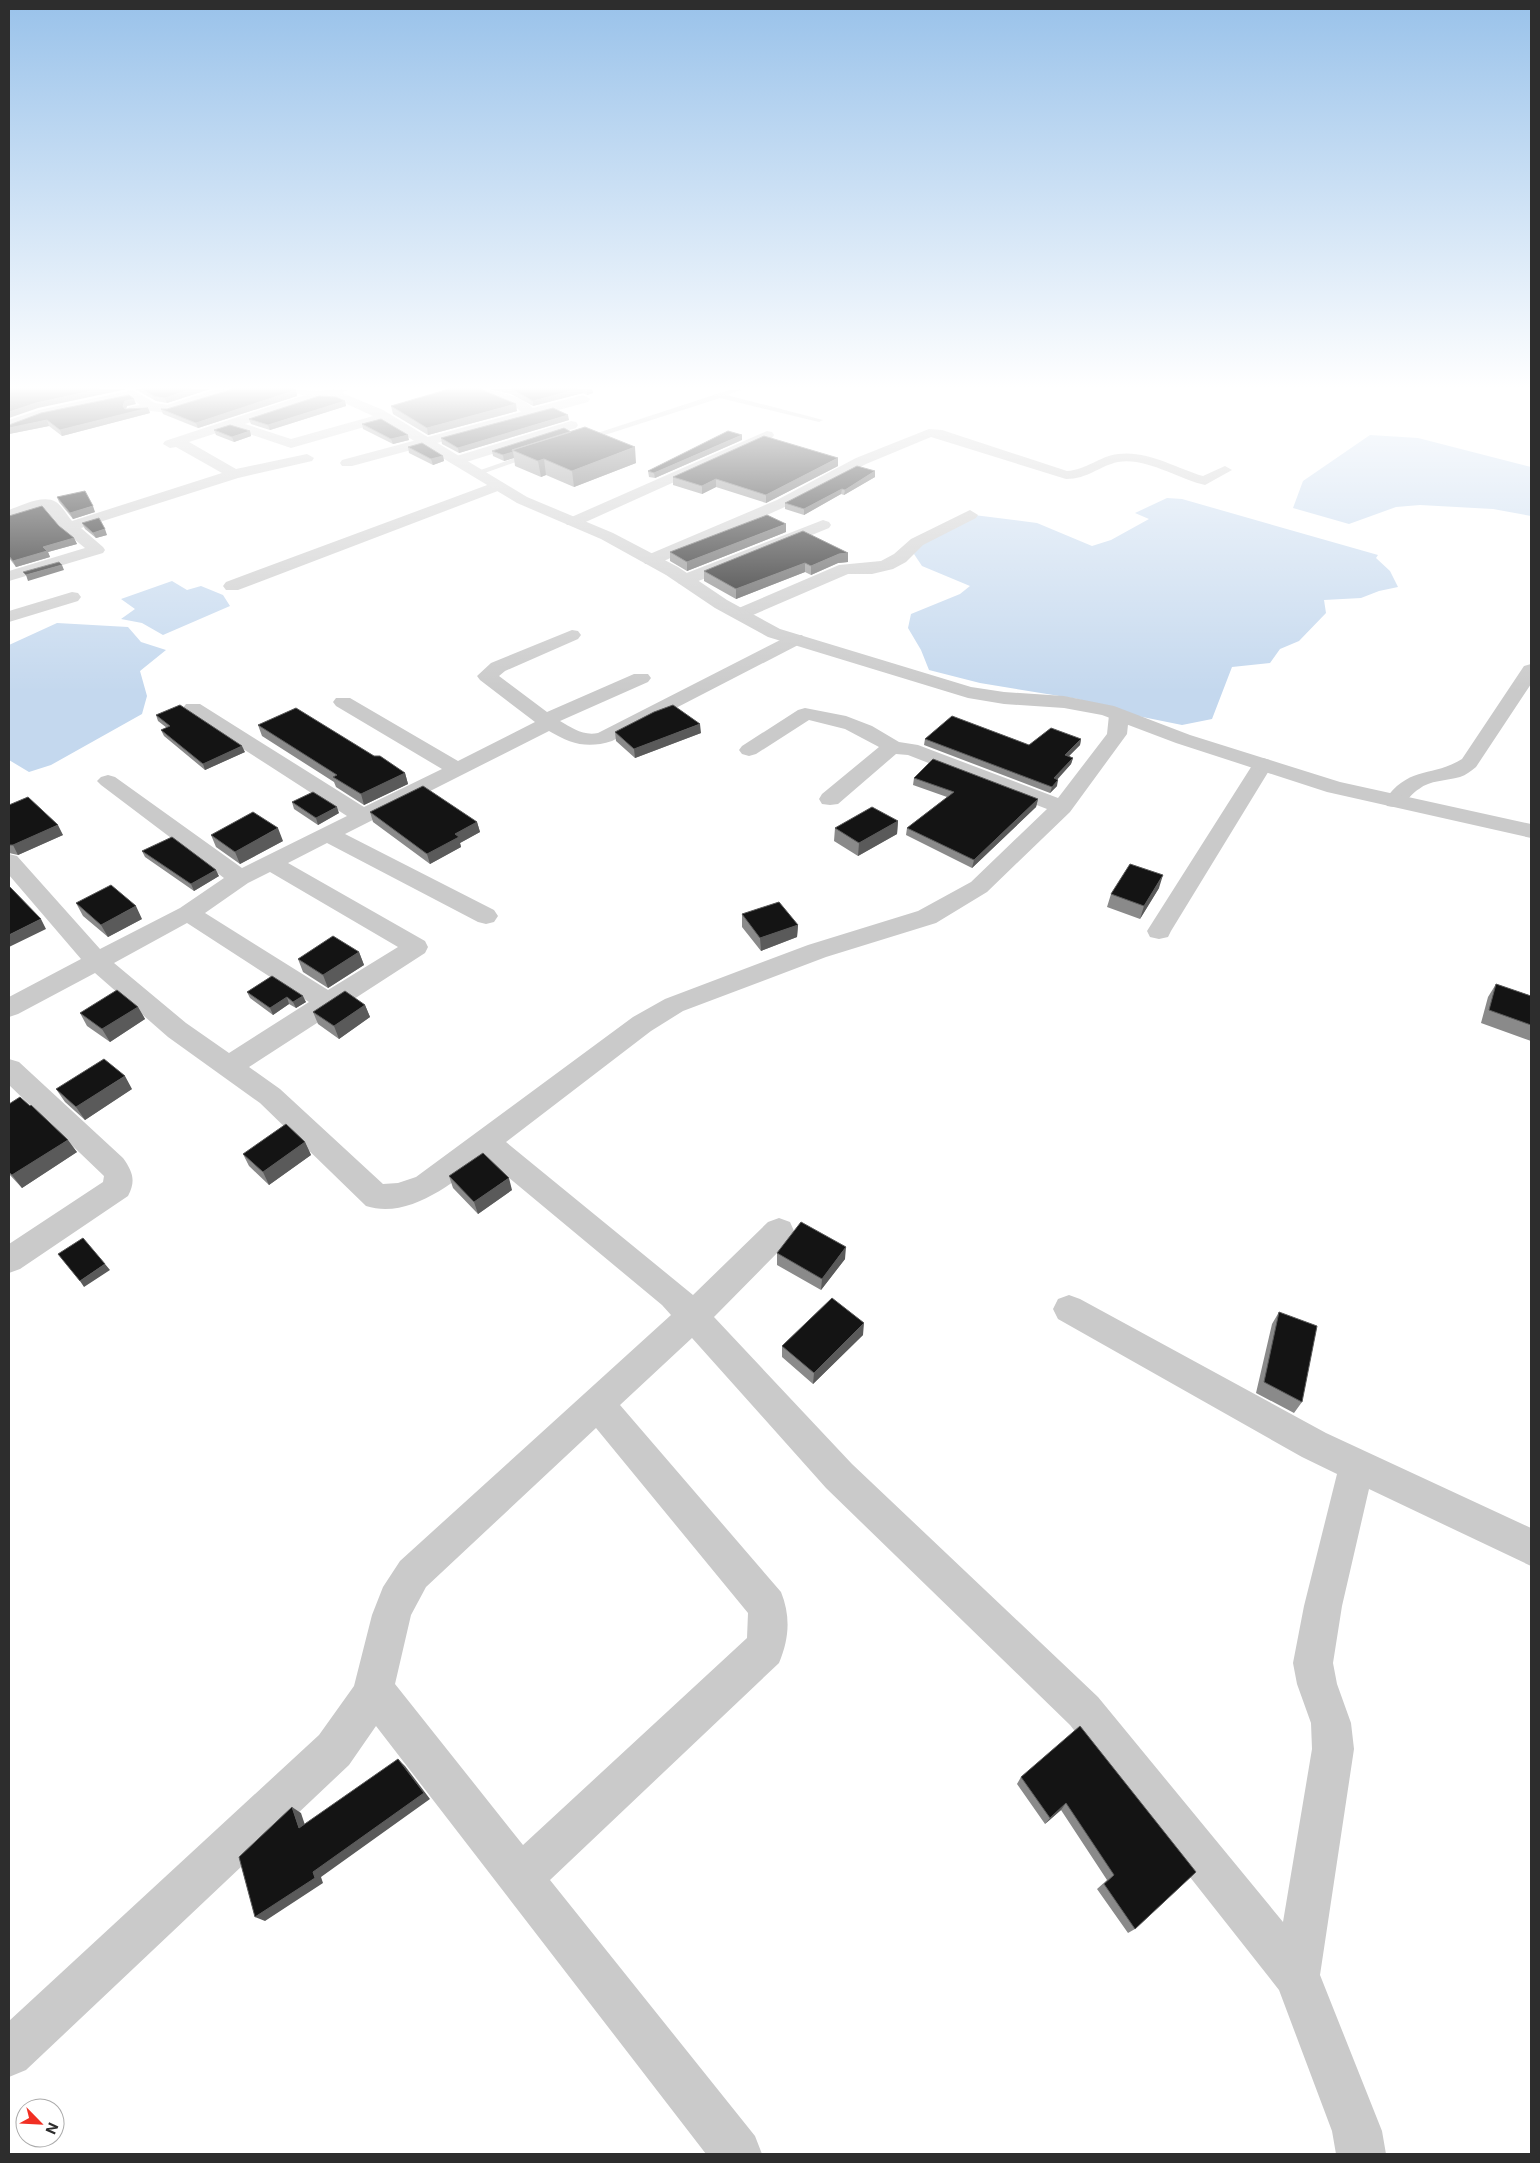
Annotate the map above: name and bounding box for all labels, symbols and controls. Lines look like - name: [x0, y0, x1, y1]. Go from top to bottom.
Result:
- north arrow: [15, 2098, 65, 2148]
- text: N: [42, 2120, 62, 2137]

